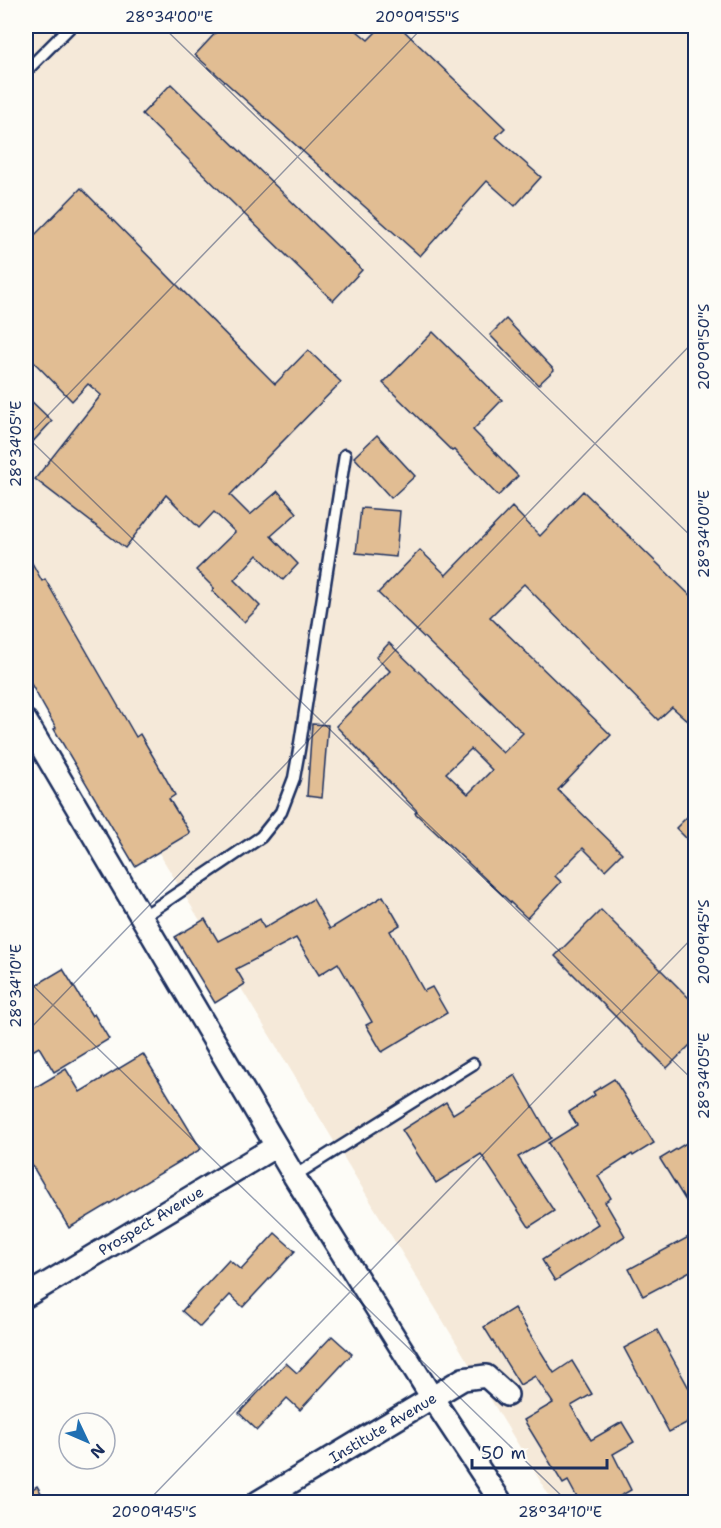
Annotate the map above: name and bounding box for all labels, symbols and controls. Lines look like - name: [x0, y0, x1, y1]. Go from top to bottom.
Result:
- text: 28°34'00"E: [125, 7, 213, 27]
- text: 20°09'55"S: [375, 7, 459, 27]
- text: 20°09'50"S: [694, 304, 714, 390]
- text: 28°34'05"E: [6, 401, 26, 487]
- text: 28°34'00"E: [694, 490, 714, 578]
- text: 20°09'45"S: [694, 899, 714, 985]
- text: 28°34'10"E: [6, 944, 26, 1028]
- text: 28°34'05"E: [694, 1033, 714, 1119]
- street label: Prospect Avenue: [95, 1182, 207, 1260]
- street label: Institute Avenue: [326, 1388, 440, 1468]
- north arrow: [57, 1411, 117, 1471]
- scale bar: [472, 1432, 607, 1470]
- text: N: [85, 1439, 109, 1463]
- text: 50 m: [481, 1441, 526, 1465]
- text: 20°09'45"S: [111, 1502, 197, 1522]
- text: 28°34'10"E: [518, 1502, 602, 1522]

